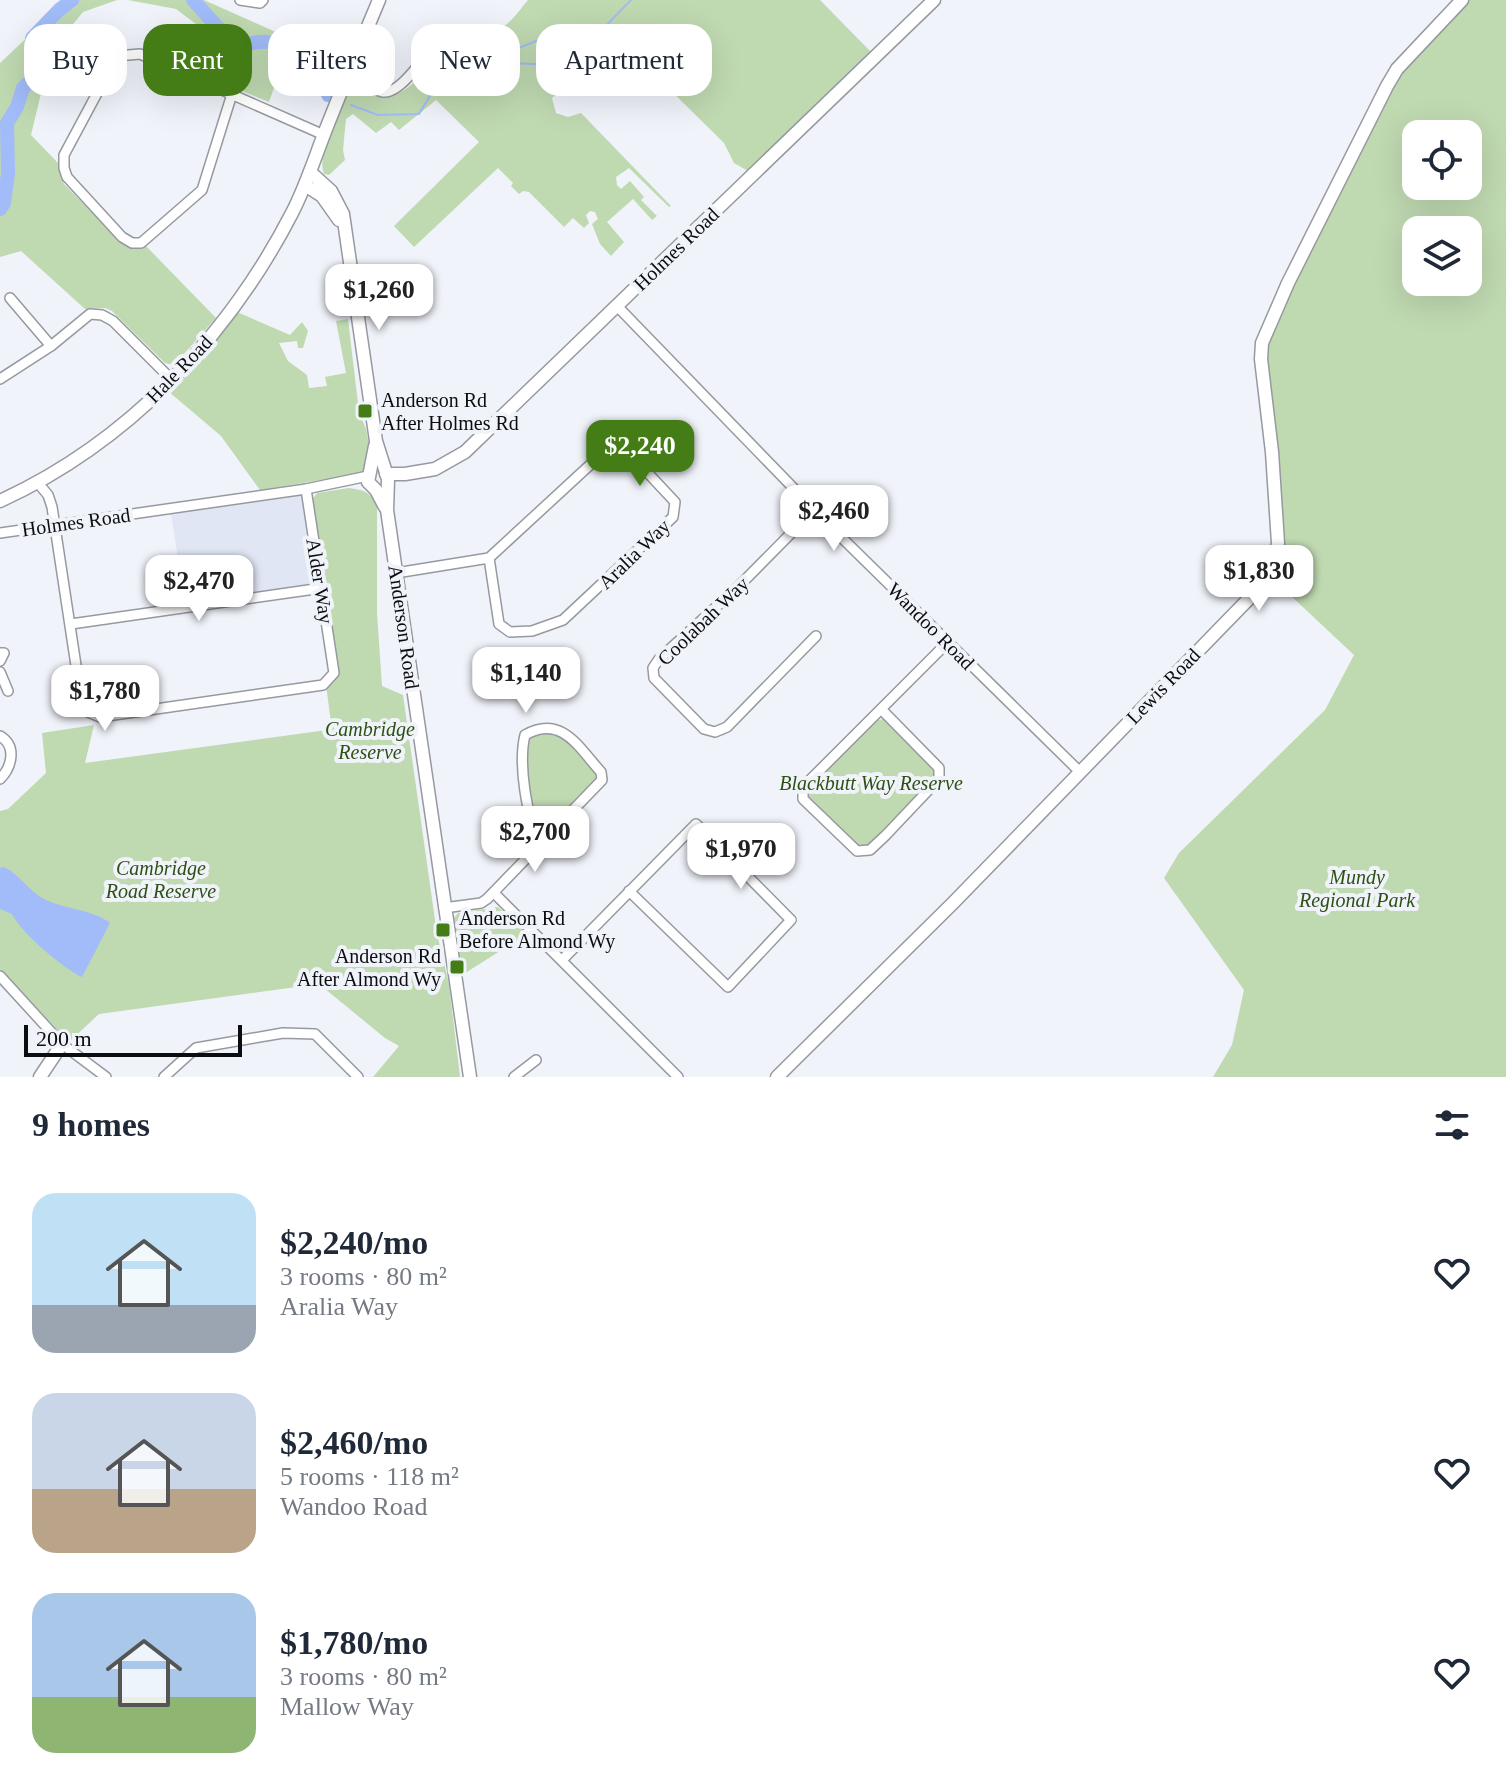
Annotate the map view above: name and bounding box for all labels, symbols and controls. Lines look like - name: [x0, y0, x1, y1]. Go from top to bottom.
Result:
- chip: Buy: [24, 24, 127, 96]
- chip: Rent: [143, 24, 252, 96]
- chip: Filters: [268, 24, 395, 96]
- chip: New: [411, 24, 520, 96]
- chip: Apartment: [536, 24, 712, 96]
- map controls: [1402, 120, 1482, 296]
- button: locate: [1402, 120, 1482, 200]
- street label: Holmes Road: [629, 203, 723, 295]
- button: layers: [1402, 216, 1482, 296]
- pin: $1,260: [314, 264, 444, 332]
- text: $1,260: [343, 275, 415, 304]
- street label: Hale Road: [142, 331, 216, 407]
- place label: Anderson Rd After Holmes Rd: [381, 389, 519, 434]
- marker: Anderson Rd After Holmes Rd: [356, 402, 374, 420]
- pin: $2,240: [575, 420, 705, 488]
- text: $2,240: [604, 431, 676, 460]
- pin: $2,460: [769, 485, 899, 553]
- text: $2,460: [798, 496, 870, 525]
- street label: Holmes Road: [20, 503, 132, 541]
- street label: Aralia Way: [594, 515, 675, 594]
- street label: Alder Way: [301, 537, 338, 626]
- pin: $1,830: [1194, 545, 1324, 613]
- pin: $2,470: [134, 555, 264, 623]
- text: $1,830: [1223, 556, 1295, 585]
- street label: Anderson Road: [384, 564, 424, 690]
- text: $2,470: [163, 566, 235, 595]
- street label: Coolabah Way: [653, 572, 754, 670]
- street label: Wandoo Road: [883, 578, 979, 674]
- street label: Lewis Road: [1122, 644, 1204, 728]
- pin: $1,140: [461, 647, 591, 715]
- text: $1,140: [490, 658, 562, 687]
- pin: $1,780: [40, 665, 170, 733]
- text: $1,780: [69, 676, 141, 705]
- park label: Cambridge Reserve: [325, 718, 415, 763]
- park label: Blackbutt Way Reserve: [779, 772, 963, 795]
- pin: $2,700: [470, 806, 600, 874]
- text: $2,700: [499, 817, 571, 846]
- pin: $1,970: [676, 823, 806, 891]
- text: $1,970: [705, 834, 777, 863]
- park label: Cambridge Road Reserve: [105, 857, 216, 902]
- park label: Mundy Regional Park: [1298, 866, 1416, 912]
- place label: Anderson Rd Before Almond Wy: [459, 907, 615, 953]
- marker: Anderson Rd Before Almond Wy: [434, 921, 452, 939]
- place label: Anderson Rd After Almond Wy: [297, 945, 441, 991]
- marker: Anderson Rd After Almond Wy: [448, 958, 466, 976]
- scale bar: [24, 1021, 242, 1057]
- text: 200 m: [36, 1026, 92, 1051]
- icon: filters: [1430, 1103, 1474, 1147]
- text: 9 homes: [32, 1106, 150, 1143]
- text: $2,240/mo: [280, 1224, 428, 1261]
- icon: home: [96, 1225, 192, 1321]
- icon: heart: [1430, 1251, 1474, 1295]
- text: 3 rooms · 80 m²: [280, 1262, 447, 1291]
- text: Aralia Way: [280, 1292, 398, 1321]
- text: $2,460/mo: [280, 1424, 428, 1461]
- icon: home: [96, 1425, 192, 1521]
- icon: heart: [1430, 1451, 1474, 1495]
- text: 5 rooms · 118 m²: [280, 1462, 459, 1491]
- text: Wandoo Road: [280, 1492, 427, 1521]
- text: $1,780/mo: [280, 1624, 428, 1661]
- icon: home: [96, 1625, 192, 1721]
- icon: heart: [1430, 1651, 1474, 1695]
- text: 3 rooms · 80 m²: [280, 1662, 447, 1691]
- text: Mallow Way: [280, 1692, 414, 1721]

